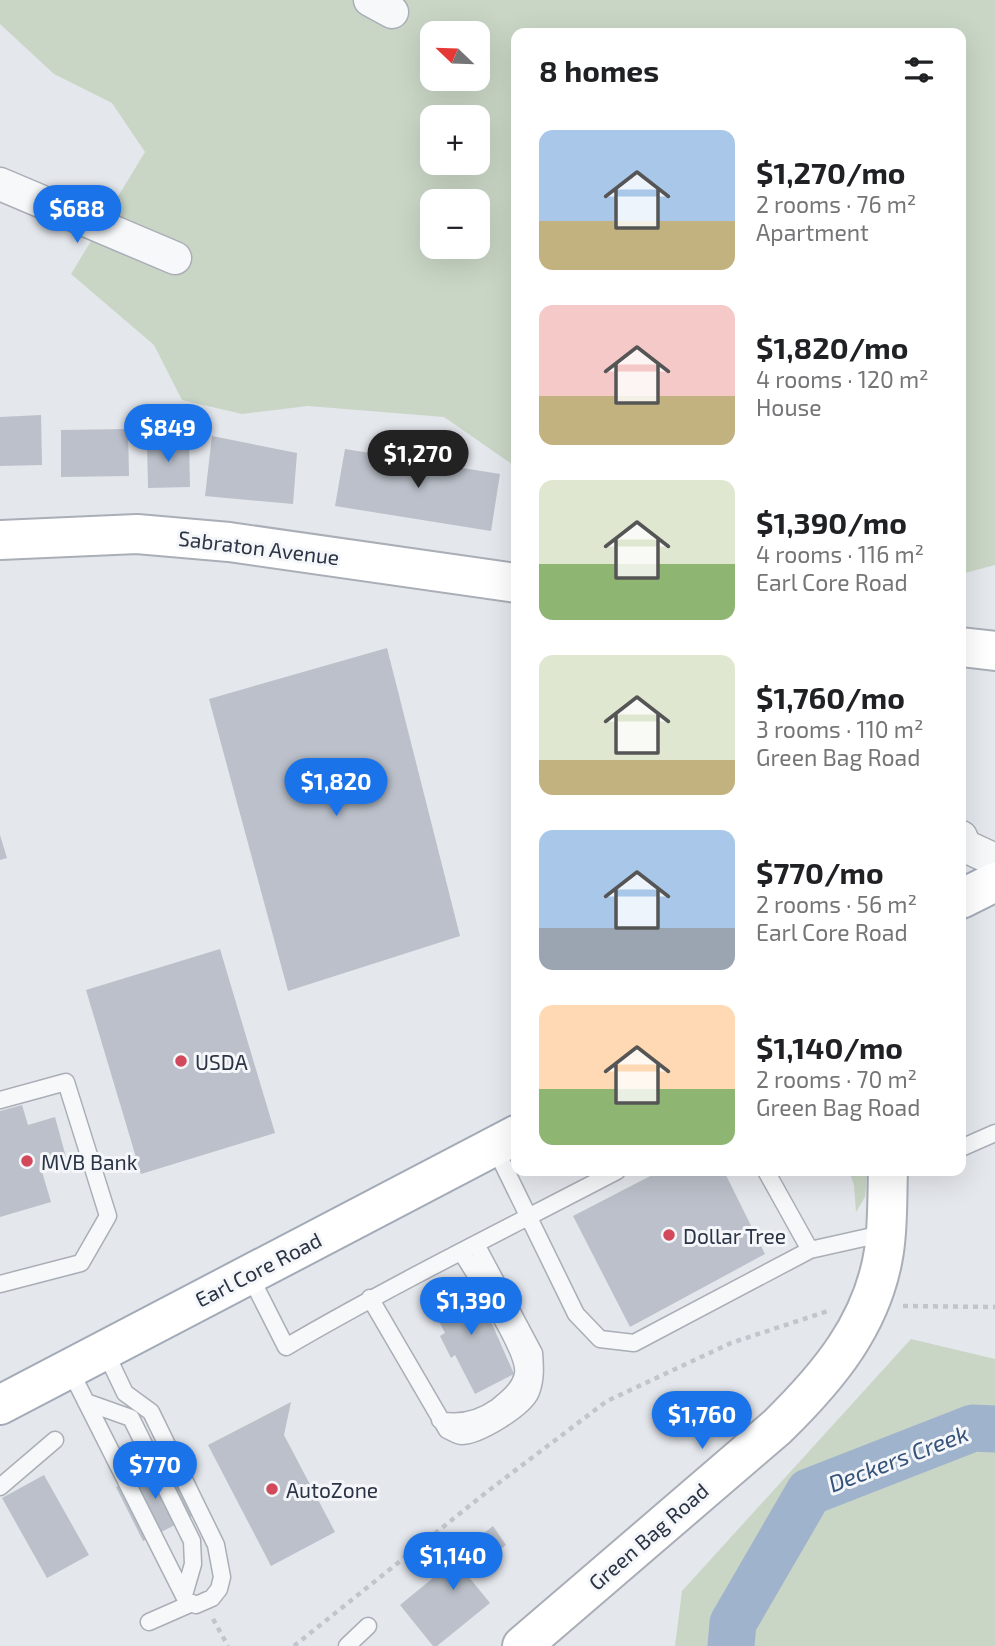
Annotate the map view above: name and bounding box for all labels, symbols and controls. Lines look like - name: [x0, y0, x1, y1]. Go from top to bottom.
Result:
- north arrow: [420, 21, 490, 91]
- map controls: [420, 21, 490, 259]
- icon: filters: [900, 51, 938, 89]
- text: 8 homes: [539, 52, 659, 88]
- button: +: [420, 105, 490, 175]
- text: $1,270/mo: [756, 154, 906, 190]
- icon: home: [595, 158, 679, 242]
- pin: $688: [36, 186, 118, 245]
- button: −: [420, 189, 490, 259]
- text: 2 rooms · 76 m²: [756, 190, 916, 218]
- text: $688: [49, 194, 105, 222]
- text: Apartment: [756, 218, 869, 246]
- text: $1,820/mo: [756, 329, 908, 365]
- icon: home: [595, 333, 679, 417]
- text: 4 rooms · 120 m²: [756, 365, 929, 393]
- text: House: [756, 393, 822, 421]
- pin: $849: [127, 405, 209, 464]
- text: $849: [140, 413, 196, 441]
- pin: $1,270: [361, 430, 475, 490]
- text: $1,270: [384, 439, 452, 467]
- text: $1,390/mo: [756, 504, 907, 540]
- icon: home: [595, 508, 679, 592]
- street label: Sabraton Avenue: [177, 525, 341, 569]
- text: 4 rooms · 116 m²: [756, 540, 924, 568]
- text: Earl Core Road: [756, 568, 908, 596]
- text: $1,760/mo: [756, 679, 905, 715]
- icon: home: [595, 683, 679, 767]
- text: 3 rooms · 110 m²: [756, 715, 923, 743]
- text: Green Bag Road: [756, 743, 920, 771]
- pin: $1,820: [279, 758, 393, 818]
- text: $1,820: [300, 767, 372, 795]
- text: $770/mo: [756, 854, 884, 890]
- icon: home: [595, 858, 679, 942]
- text: 2 rooms · 56 m²: [756, 890, 917, 918]
- text: Earl Core Road: [756, 918, 908, 946]
- text: $1,140/mo: [756, 1029, 903, 1065]
- icon: home: [595, 1033, 679, 1117]
- place label: USDA: [195, 1049, 248, 1074]
- marker: USDA: [173, 1053, 189, 1069]
- text: 2 rooms · 70 m²: [756, 1065, 917, 1093]
- text: Green Bag Road: [756, 1093, 920, 1121]
- place label: MVB Bank: [41, 1149, 138, 1174]
- marker: MVB Bank: [19, 1153, 35, 1169]
- place label: Dollar Tree: [683, 1223, 786, 1248]
- street label: Earl Core Road: [191, 1226, 325, 1312]
- marker: Dollar Tree: [661, 1227, 677, 1243]
- pin: $1,390: [414, 1278, 528, 1337]
- text: $1,390: [436, 1286, 506, 1314]
- pin: $1,760: [645, 1392, 759, 1451]
- text: $1,760: [668, 1400, 736, 1428]
- water label: Deckers Creek: [824, 1418, 972, 1497]
- pin: $770: [114, 1442, 196, 1501]
- text: $770: [129, 1450, 181, 1478]
- place label: AutoZone: [286, 1477, 378, 1502]
- street label: Green Bag Road: [583, 1477, 713, 1595]
- marker: AutoZone: [264, 1481, 280, 1497]
- pin: $1,140: [396, 1532, 510, 1592]
- text: $1,140: [420, 1541, 486, 1569]

